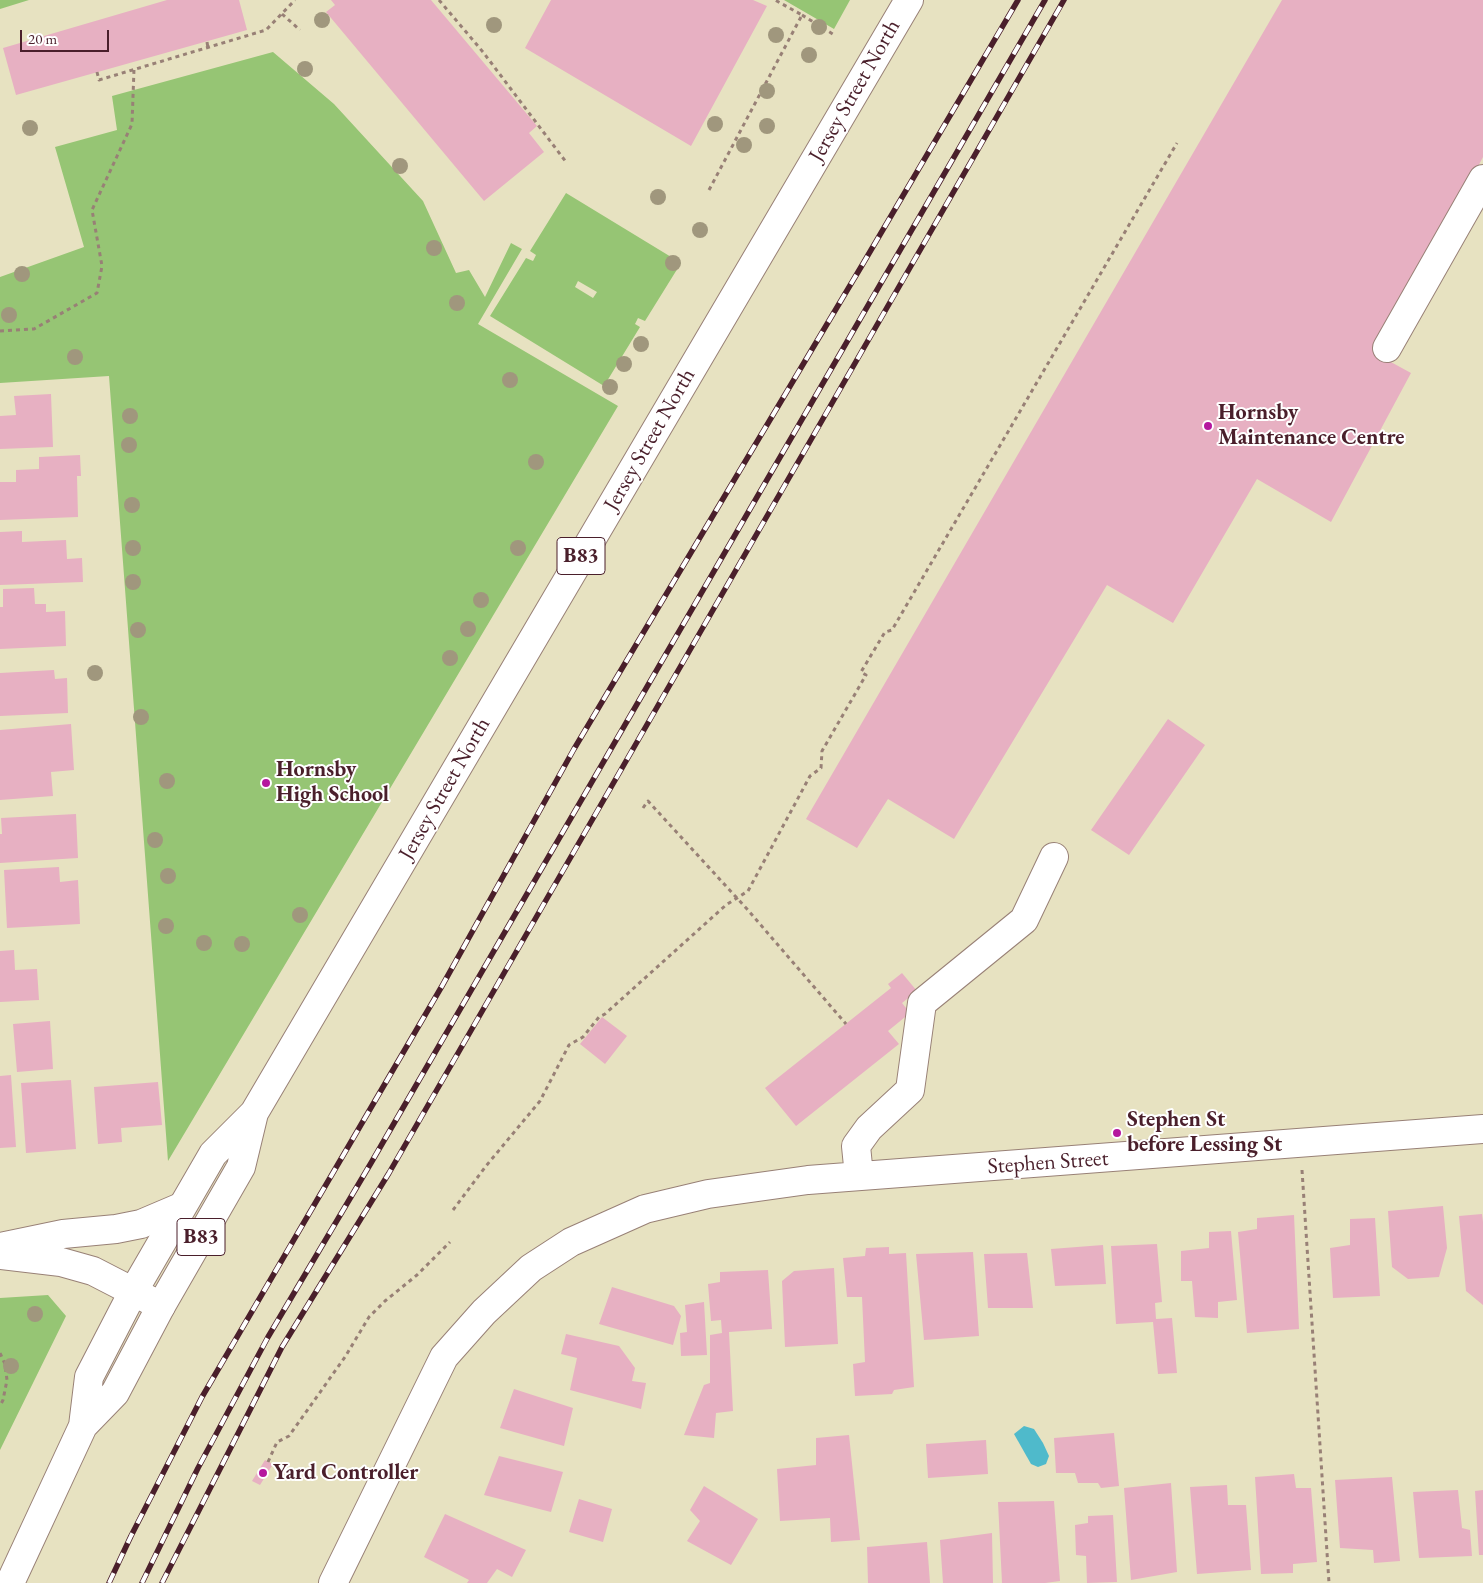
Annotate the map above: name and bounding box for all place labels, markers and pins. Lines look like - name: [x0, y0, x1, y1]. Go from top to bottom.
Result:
- place label: Hornsby Maintenance Centre: [1218, 400, 1404, 452]
- marker: Hornsby Maintenance Centre: [1202, 420, 1214, 432]
- place label: Hornsby High School: [276, 757, 389, 808]
- marker: Hornsby High School: [260, 777, 272, 789]
- place label: Stephen St before Lessing St: [1127, 1107, 1282, 1158]
- marker: Stephen St before Lessing St: [1111, 1127, 1123, 1139]
- place label: Yard Controller: [273, 1460, 418, 1486]
- marker: Yard Controller: [257, 1467, 269, 1479]

